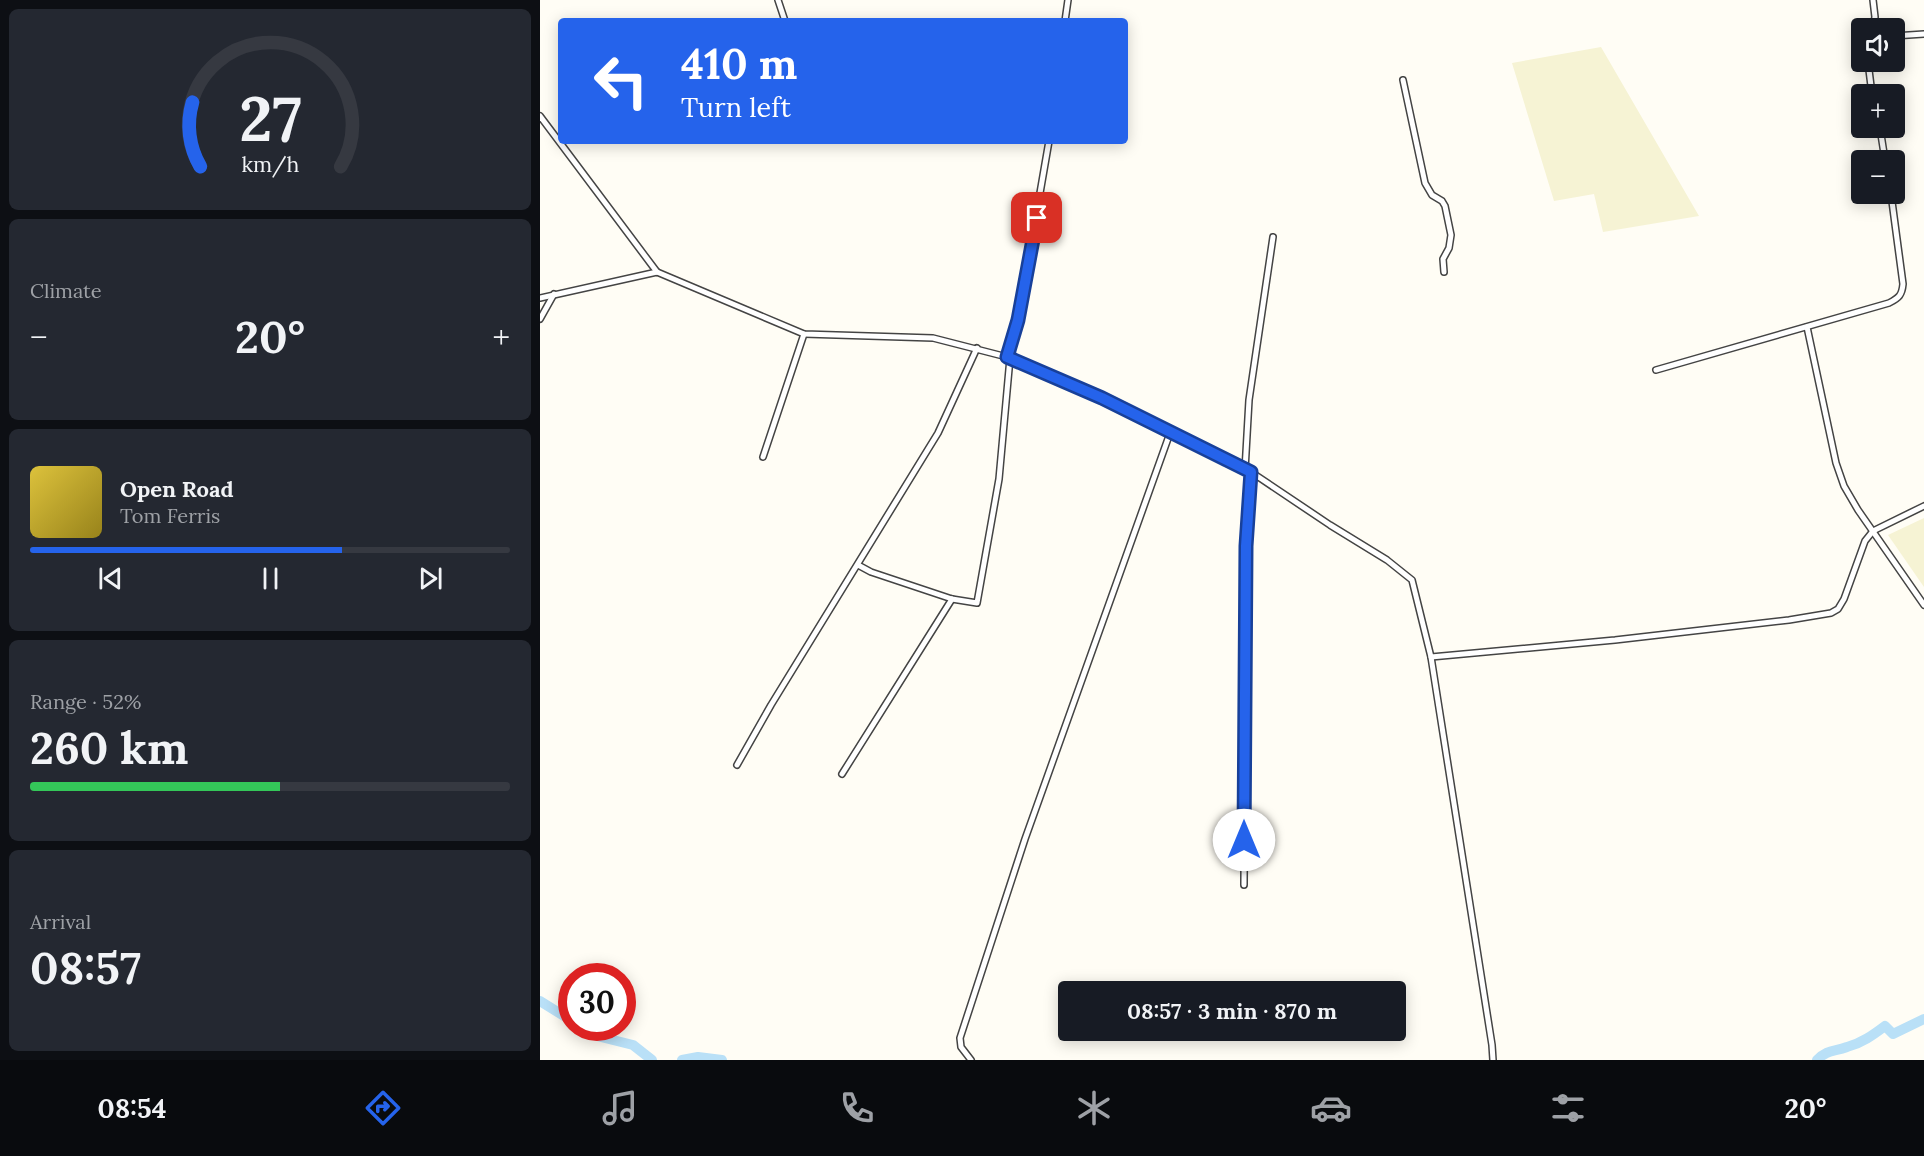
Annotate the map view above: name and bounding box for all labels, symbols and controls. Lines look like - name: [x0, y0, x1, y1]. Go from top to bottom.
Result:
- map controls: [1851, 18, 1905, 204]
- button: sound: [1851, 18, 1905, 72]
- text: 410 m: [681, 37, 797, 91]
- icon: left: [582, 42, 660, 120]
- text: 27: [239, 78, 301, 158]
- button: +: [1851, 84, 1905, 138]
- text: Turn left: [681, 90, 791, 124]
- text: km/h: [241, 150, 299, 178]
- button: −: [1851, 150, 1905, 204]
- pin: [1011, 192, 1062, 243]
- icon: arrive: [1020, 201, 1053, 234]
- text: Climate: [30, 278, 102, 303]
- text: 20°: [235, 308, 305, 365]
- text: −: [30, 316, 48, 358]
- text: +: [492, 316, 510, 358]
- text: Open Road: [120, 475, 234, 503]
- text: Tom Ferris: [120, 503, 220, 528]
- icon: previous: [94, 562, 127, 595]
- icon: pause: [254, 562, 287, 595]
- icon: next: [414, 562, 447, 595]
- text: Range · 52%: [30, 689, 141, 714]
- text: 260 km: [30, 719, 188, 776]
- position arrow: [1212, 808, 1276, 872]
- text: Arrival: [30, 909, 91, 934]
- text: 08:57: [30, 939, 141, 996]
- speed limit sign: 30: [558, 963, 636, 1041]
- text: 08:57 · 3 min · 870 m: [1127, 997, 1337, 1025]
- icon: directions: [362, 1087, 404, 1129]
- icon: music: [599, 1087, 641, 1129]
- icon: phone: [836, 1087, 878, 1129]
- icon: climate: [1073, 1087, 1115, 1129]
- icon: car: [1310, 1087, 1352, 1129]
- icon: filters: [1547, 1087, 1589, 1129]
- text: 08:54: [98, 1091, 167, 1125]
- text: 20°: [1784, 1091, 1826, 1125]

